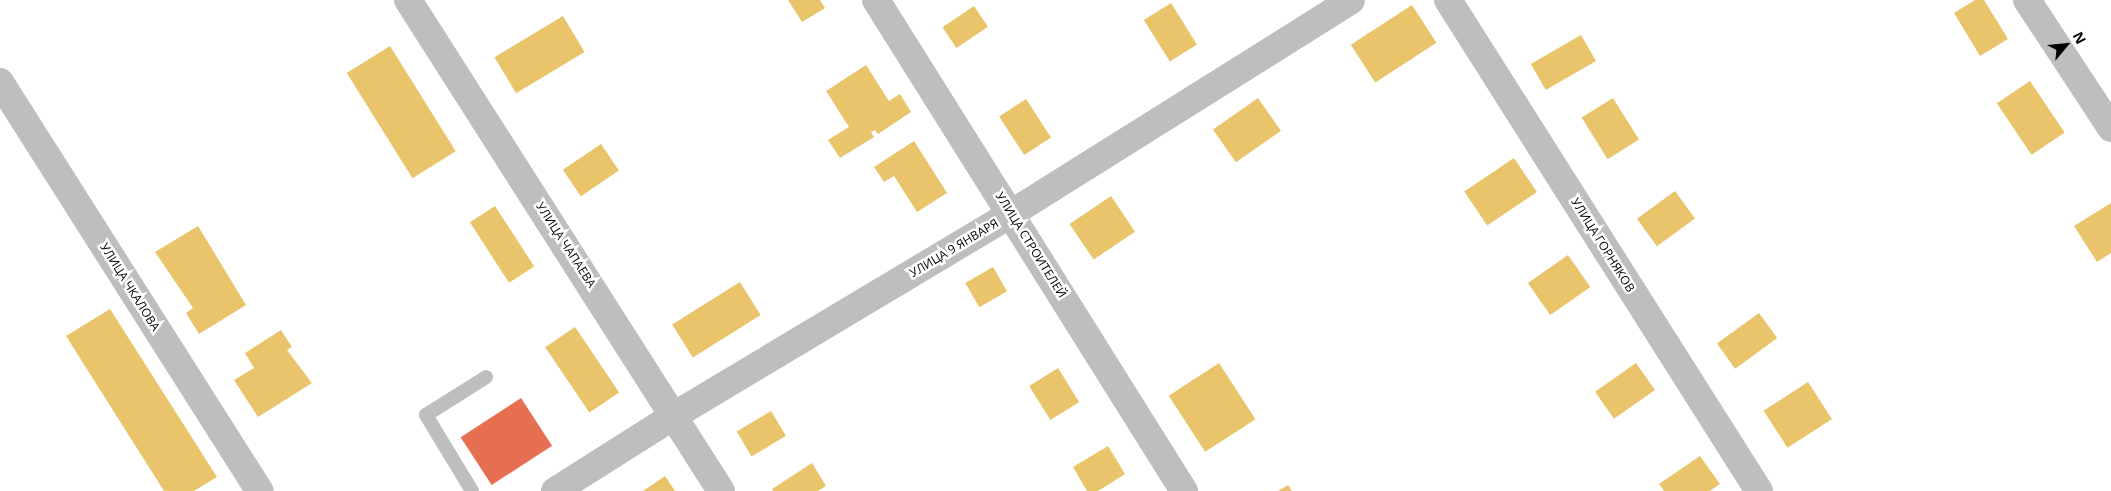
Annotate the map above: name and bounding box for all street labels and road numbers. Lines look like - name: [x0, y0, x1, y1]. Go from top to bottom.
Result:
- street label: УЛИЦА СТРОИТЕЛЕЙ: [993, 190, 1069, 300]
- street label: УЛИЦА ГОРНЯКОВ: [1568, 195, 1638, 295]
- street label: УЛИЦА ЧАПАЕВА: [533, 200, 599, 290]
- street label: УЛИЦА 9 ЯНВАРЯ: [907, 216, 1001, 280]
- street label: УЛИЦА ЧКАЛОВА: [97, 240, 163, 334]

